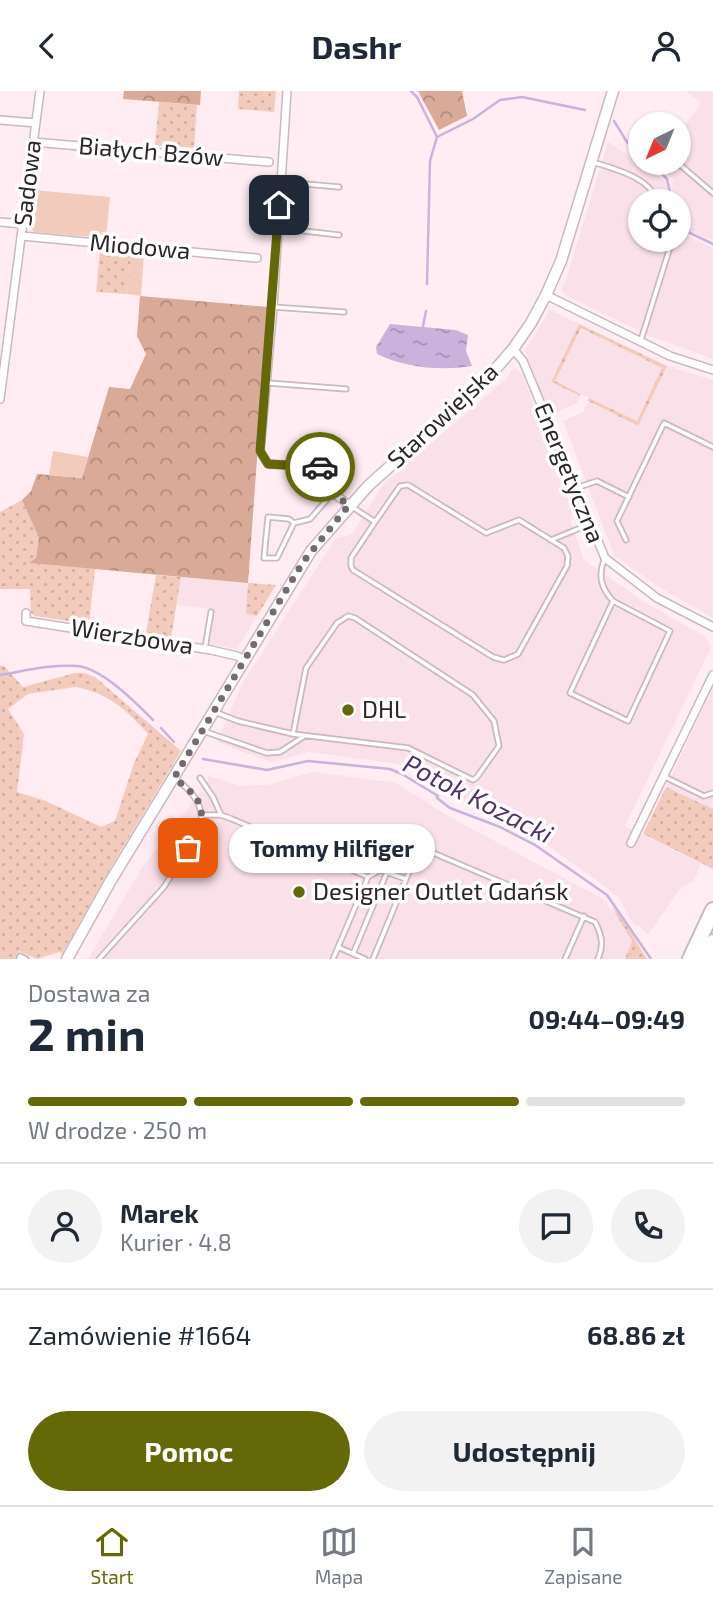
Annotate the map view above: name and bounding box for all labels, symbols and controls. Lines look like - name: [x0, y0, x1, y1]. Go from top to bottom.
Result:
- icon: back: [28, 27, 66, 65]
- text: Dashr: [312, 27, 401, 65]
- icon: person: [647, 27, 685, 65]
- north arrow: [628, 112, 691, 175]
- map controls: [628, 112, 691, 252]
- street label: Białych Bzów: [77, 130, 225, 171]
- street label: Sadowa: [7, 138, 46, 228]
- pin: [249, 175, 309, 235]
- icon: home: [260, 186, 298, 224]
- button: locate: [628, 189, 691, 252]
- street label: Miodowa: [89, 227, 192, 264]
- street label: Starowiejska: [381, 356, 503, 473]
- street label: Energetyczna: [529, 398, 612, 547]
- courier: [285, 432, 355, 502]
- icon: car: [301, 448, 339, 486]
- street label: Wierzbowa: [69, 612, 196, 660]
- place label: DHL: [362, 694, 406, 723]
- marker: DHL: [340, 702, 356, 718]
- water label: Potok Kozacki: [399, 747, 559, 849]
- pin: [158, 818, 218, 878]
- callout: Tommy Hilfiger: [230, 823, 436, 873]
- icon: bag: [169, 829, 207, 867]
- text: Tommy Hilfiger: [250, 834, 414, 862]
- place label: Designer Outlet Gdańsk: [313, 876, 568, 905]
- marker: Designer Outlet Gdańsk: [291, 884, 307, 900]
- text: Dostawa za: [28, 979, 150, 1007]
- text: 09:44–09:49: [529, 1003, 685, 1034]
- text: 2 min: [28, 1005, 146, 1060]
- text: W drodze · 250 m: [28, 1116, 207, 1144]
- button: person: [28, 1189, 102, 1263]
- button: chat: [519, 1189, 593, 1263]
- button: phone: [611, 1189, 685, 1263]
- text: Marek: [120, 1197, 199, 1228]
- text: Kurier · 4.8: [120, 1228, 232, 1256]
- text: Zamówienie #1664: [28, 1319, 252, 1350]
- text: 68.86 zł: [587, 1319, 685, 1350]
- button: Pomoc: [28, 1411, 350, 1491]
- button: Udostępnij: [364, 1411, 685, 1491]
- tab: Start: [91, 1523, 134, 1588]
- tab: Mapa: [315, 1523, 363, 1588]
- tab: Zapisane: [544, 1523, 622, 1588]

